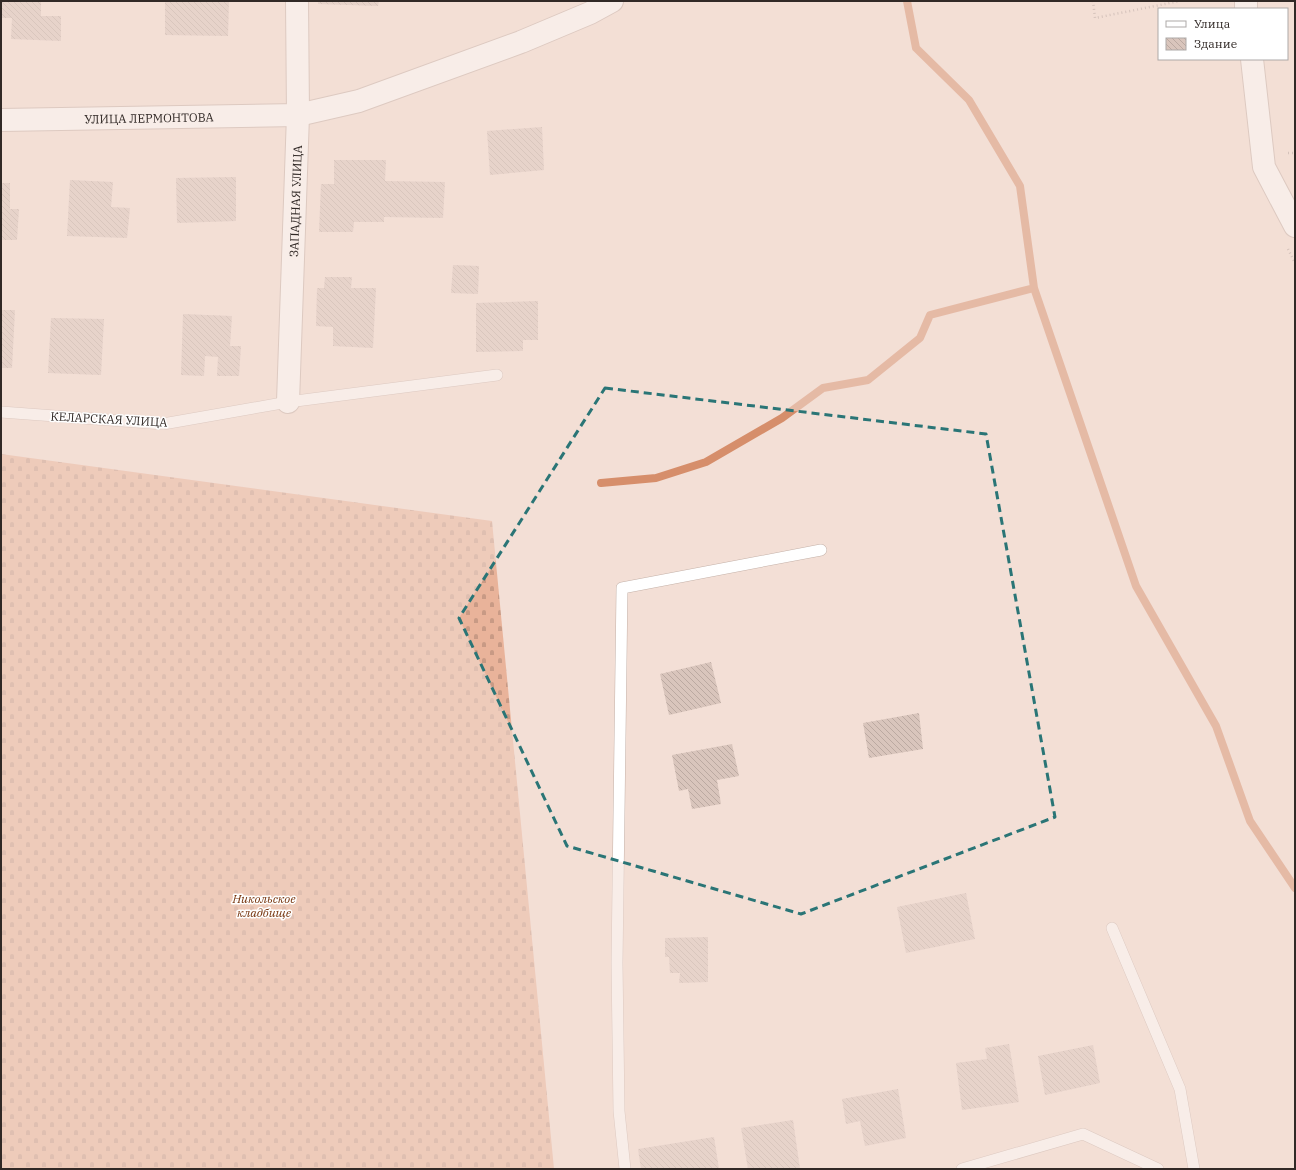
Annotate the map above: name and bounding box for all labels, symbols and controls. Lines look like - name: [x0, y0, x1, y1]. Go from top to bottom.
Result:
- legend: [1158, 8, 1288, 60]
- text: Улица: [1194, 16, 1231, 31]
- text: Здание: [1194, 36, 1237, 51]
- street label: УЛИЦА ЛЕРМОНТОВА: [84, 109, 215, 126]
- street label: ЗАПАДНАЯ УЛИЦА: [286, 144, 304, 257]
- street label: КЕЛАРСКАЯ УЛИЦА: [50, 408, 169, 430]
- park label: Никольское кладбище: [231, 891, 296, 920]

